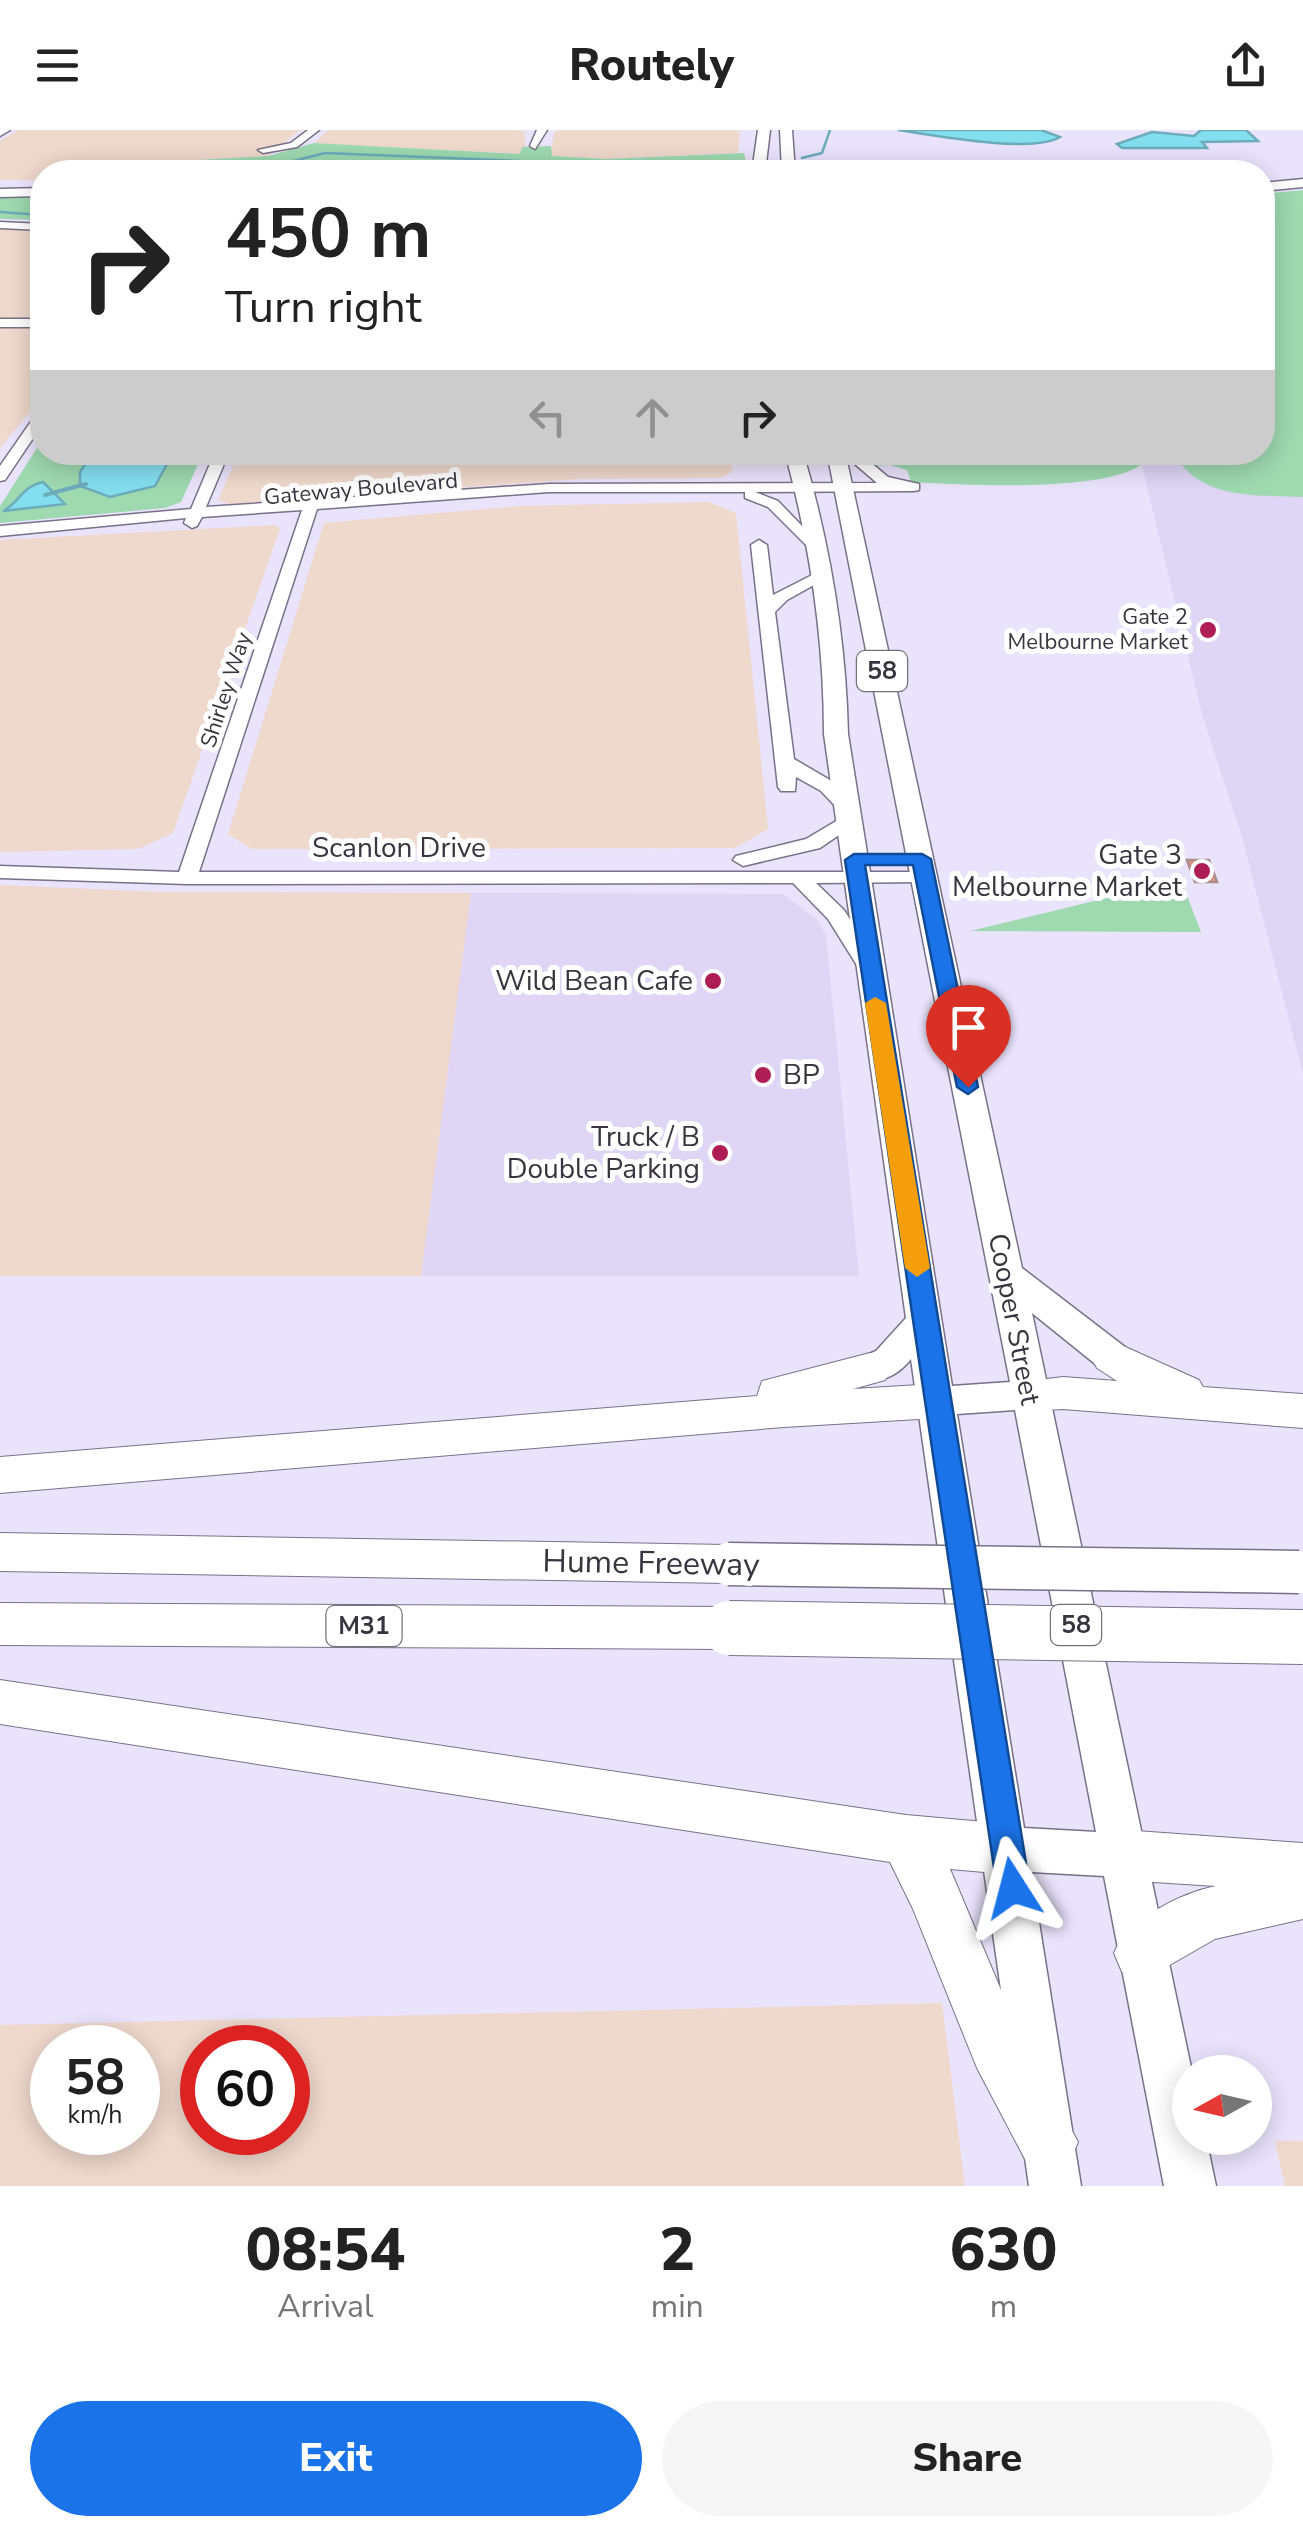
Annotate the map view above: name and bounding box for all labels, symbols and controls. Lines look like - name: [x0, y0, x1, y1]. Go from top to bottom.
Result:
- text: Routely: [569, 35, 734, 96]
- icon: menu: [30, 38, 85, 93]
- icon: share: [1218, 38, 1273, 93]
- text: 450 m: [225, 186, 431, 282]
- icon: right: [60, 200, 190, 330]
- text: Turn right: [225, 277, 422, 338]
- icon: left: [520, 390, 575, 445]
- icon: ahead: [625, 390, 680, 445]
- icon: right: [730, 390, 785, 445]
- street label: Gateway Boulevard: [263, 466, 459, 512]
- place label: Gate 2 Melbourne Market: [1007, 602, 1188, 657]
- marker: Gate 2 Melbourne Market: [1197, 619, 1219, 641]
- street label: Shirley Way: [193, 628, 259, 752]
- road number: 58: [857, 651, 907, 691]
- street label: Scanlon Drive: [312, 829, 486, 867]
- place label: Gate 3 Melbourne Market: [952, 836, 1182, 906]
- marker: Gate 3 Melbourne Market: [1191, 860, 1213, 882]
- place label: Wild Bean Cafe: [495, 962, 693, 1000]
- marker: Wild Bean Cafe: [702, 970, 724, 992]
- pin: [926, 985, 1011, 1088]
- icon: arrive: [941, 1000, 996, 1055]
- place label: BP: [783, 1056, 820, 1094]
- marker: BP: [752, 1064, 774, 1086]
- place label: Truck / B Double Parking: [507, 1118, 700, 1188]
- marker: Truck / B Double Parking: [709, 1142, 731, 1164]
- street label: Cooper Street: [979, 1230, 1049, 1408]
- street label: Hume Freeway: [542, 1540, 760, 1586]
- road number: 58: [1051, 1605, 1101, 1645]
- road number: M31: [326, 1606, 402, 1646]
- position arrow: [961, 1836, 1065, 1940]
- speed limit sign: 60: [180, 2025, 310, 2155]
- text: 58: [65, 2043, 125, 2112]
- north arrow: [1172, 2055, 1272, 2155]
- map controls: [1172, 2055, 1272, 2155]
- text: km/h: [67, 2098, 123, 2132]
- text: 08:54: [246, 2209, 405, 2291]
- text: 2: [659, 2209, 695, 2291]
- text: 630: [949, 2209, 1057, 2291]
- text: Arrival: [277, 2285, 374, 2328]
- text: min: [651, 2285, 704, 2328]
- text: m: [990, 2285, 1017, 2328]
- button: Exit: [30, 2401, 642, 2516]
- button: Share: [662, 2401, 1273, 2516]

